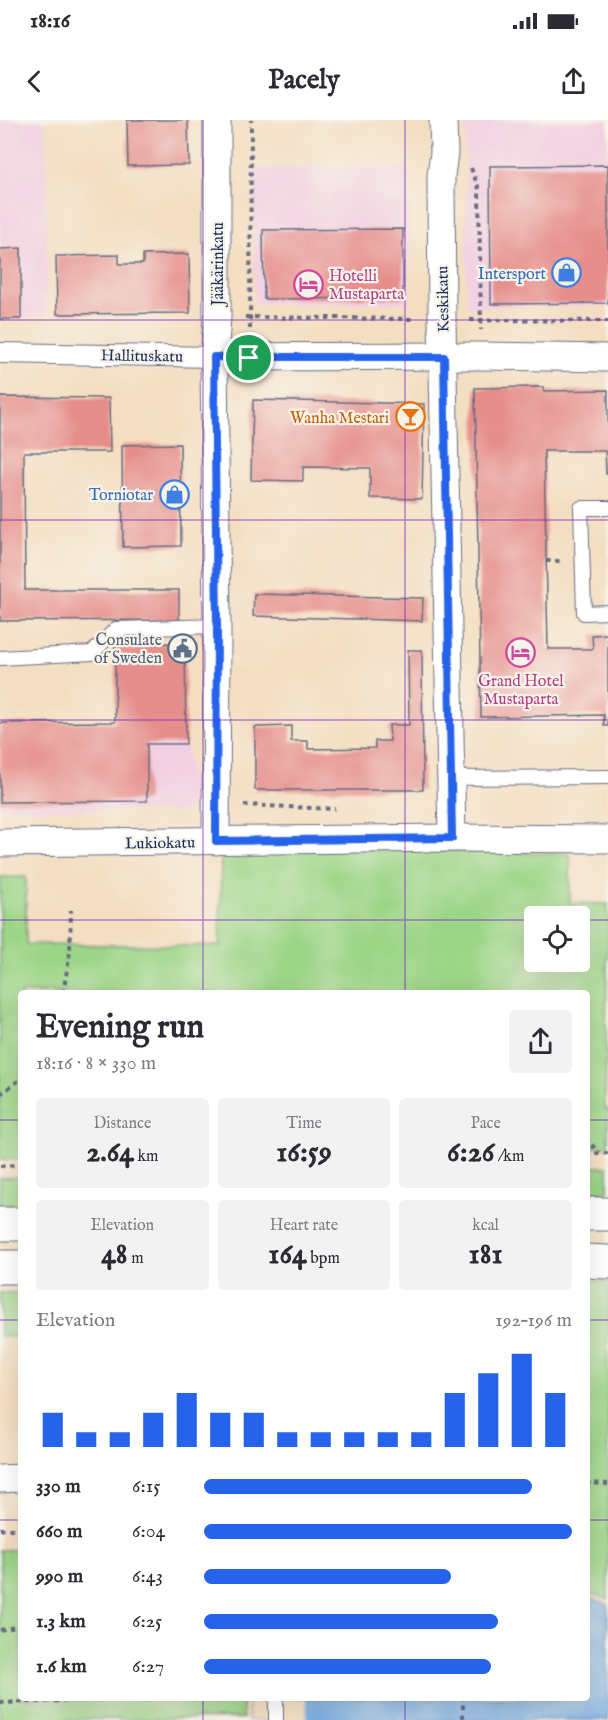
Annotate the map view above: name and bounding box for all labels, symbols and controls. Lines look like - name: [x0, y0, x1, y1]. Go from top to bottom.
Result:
- text: 18:16: [30, 7, 70, 35]
- text: Pacely: [268, 64, 340, 98]
- icon: back: [18, 65, 51, 98]
- icon: share: [557, 65, 590, 98]
- street label: Jääkärinkatu: [209, 222, 229, 308]
- shop icon: Intersport: [551, 257, 583, 289]
- street label: Keskikatu: [433, 265, 455, 332]
- place label: Intersport: [478, 265, 547, 285]
- place label: Hotelli Mustaparta: [329, 267, 404, 305]
- hotel icon: Hotelli Mustaparta: [292, 268, 324, 300]
- pin: [223, 332, 274, 383]
- icon: arrive: [232, 341, 265, 374]
- street label: Hallituskatu: [101, 346, 183, 368]
- bar icon: Wanha Mestari: [394, 401, 426, 433]
- place label: Wanha Mestari: [290, 409, 389, 429]
- shop icon: Torniotar: [158, 478, 190, 510]
- place label: Torniotar: [89, 486, 153, 506]
- place label: Consulate of Sweden: [94, 631, 162, 669]
- public building icon: Consulate of Sweden: [167, 632, 199, 664]
- hotel icon: Grand Hotel Mustaparta: [505, 636, 537, 668]
- place label: Grand Hotel Mustaparta: [478, 672, 564, 710]
- street label: Lukiokatu: [125, 833, 195, 855]
- map controls: [524, 906, 590, 972]
- button: locate: [524, 906, 590, 972]
- text: Evening run: [36, 1007, 204, 1049]
- button: share: [509, 1010, 572, 1073]
- text: 18:16 · 8 × 330 m: [36, 1051, 156, 1076]
- text: Distance: [93, 1114, 151, 1134]
- text: Time: [286, 1114, 322, 1134]
- text: Pace: [471, 1114, 501, 1134]
- text: 2.64: [86, 1134, 134, 1172]
- text: 16:59: [276, 1134, 332, 1172]
- text: 6:26: [447, 1134, 494, 1172]
- text: km: [134, 1147, 158, 1167]
- text: /km: [494, 1147, 524, 1167]
- text: Elevation: [91, 1216, 154, 1236]
- text: Heart rate: [270, 1216, 338, 1236]
- text: kcal: [472, 1216, 499, 1236]
- text: 48: [101, 1236, 128, 1274]
- text: 164: [268, 1236, 307, 1274]
- text: 181: [469, 1236, 503, 1274]
- text: m: [128, 1249, 144, 1269]
- text: bpm: [307, 1249, 340, 1269]
- text: Elevation: [36, 1308, 115, 1333]
- text: 192–196 m: [495, 1308, 572, 1333]
- text: 330 m: [36, 1474, 81, 1499]
- text: 6:15: [132, 1474, 160, 1499]
- text: 660 m: [36, 1519, 83, 1544]
- text: 6:04: [132, 1519, 165, 1544]
- text: 990 m: [36, 1564, 83, 1589]
- text: 6:43: [132, 1564, 163, 1589]
- text: 1.3 km: [36, 1609, 86, 1634]
- text: 6:25: [132, 1609, 162, 1634]
- text: 1.6 km: [36, 1654, 87, 1679]
- text: 6:27: [132, 1654, 164, 1679]

